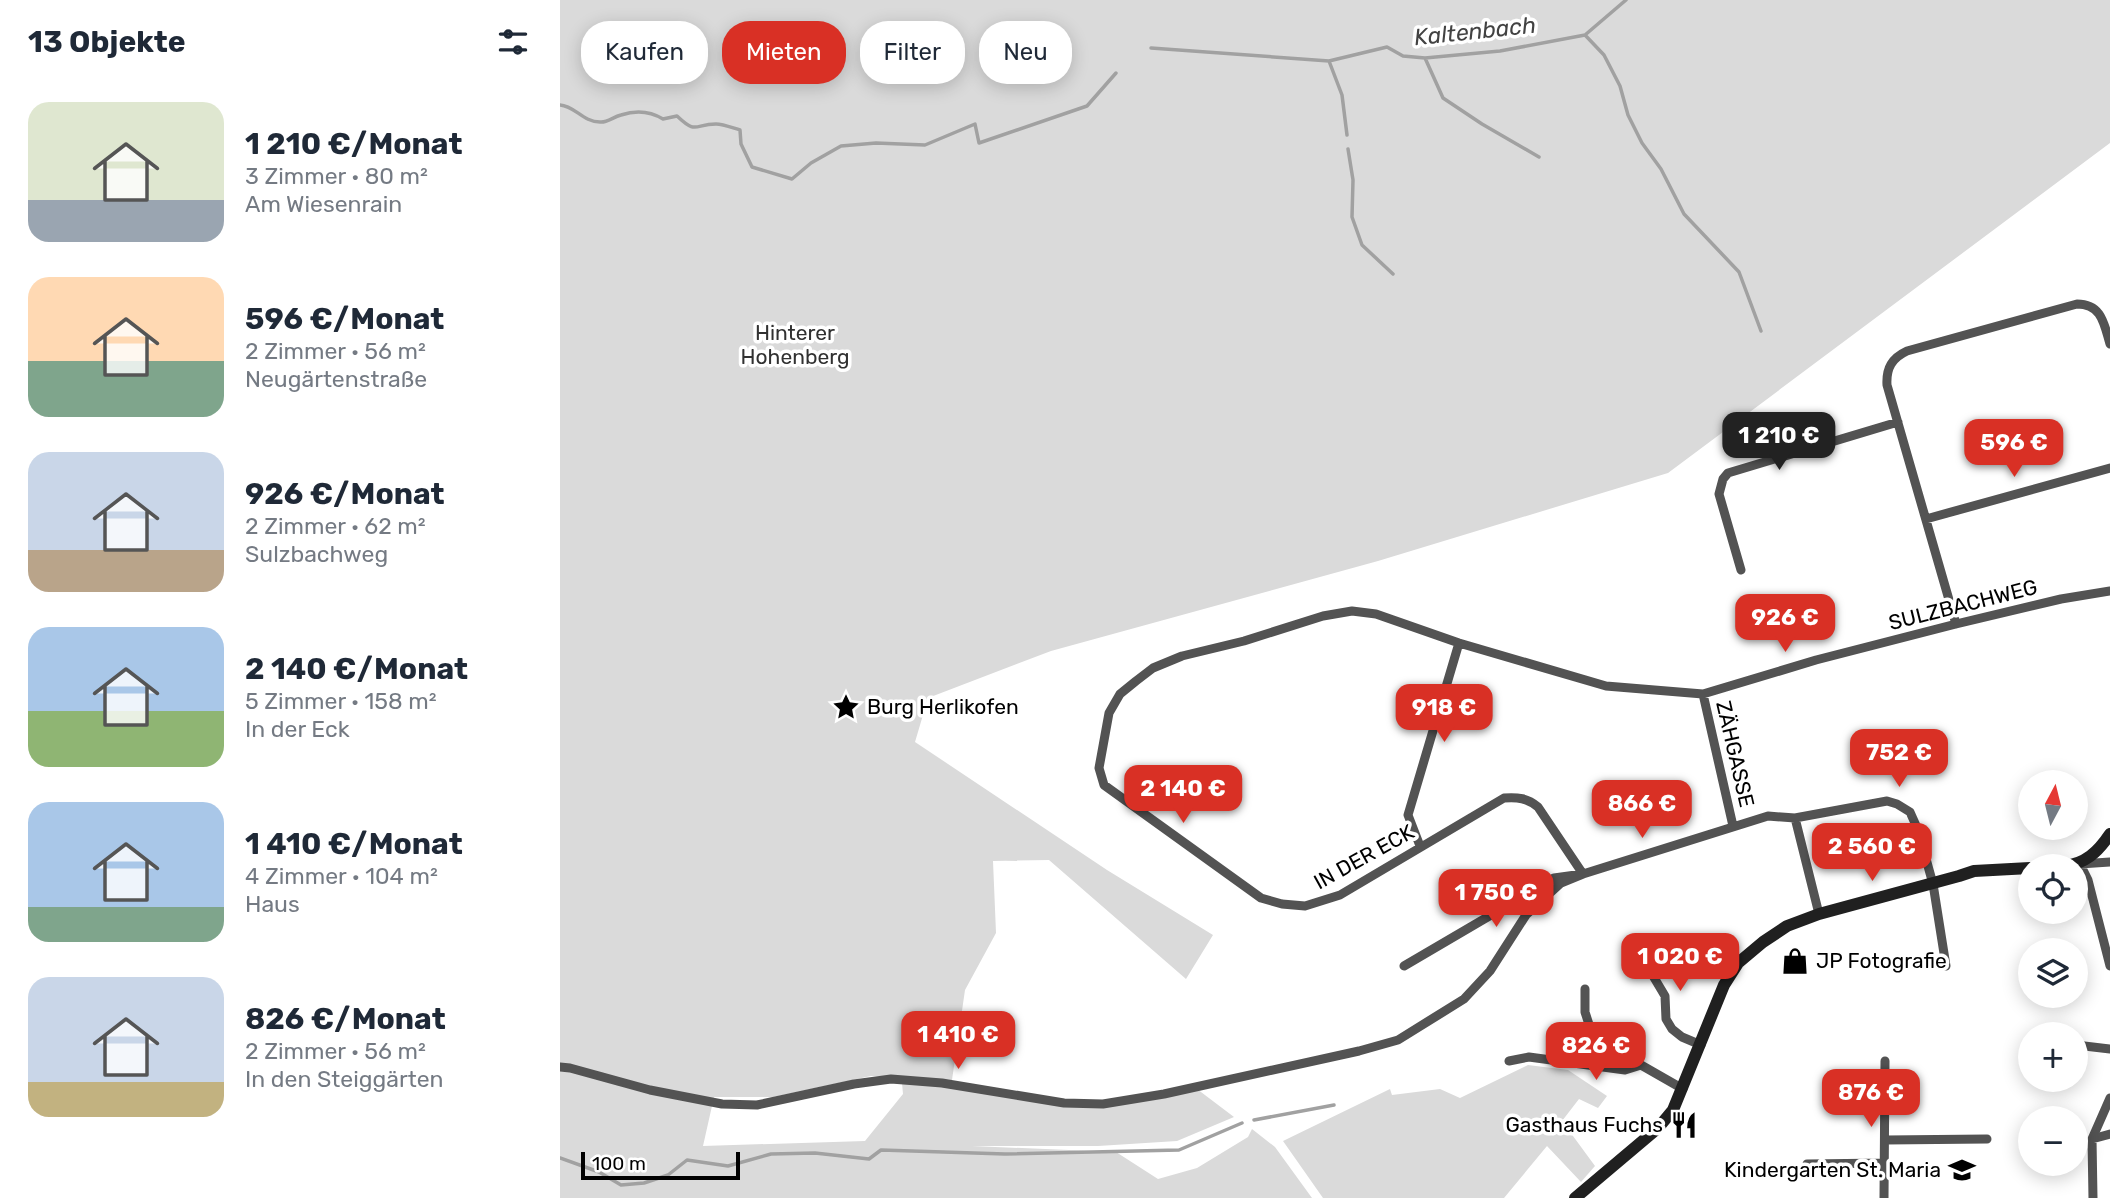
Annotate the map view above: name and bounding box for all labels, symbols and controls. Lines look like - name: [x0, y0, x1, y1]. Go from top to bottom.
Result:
- water label: Kaltenbach: [1413, 11, 1537, 51]
- chip: Kaufen: [581, 21, 708, 84]
- chip: Mieten: [722, 21, 846, 84]
- chip: Filter: [860, 21, 965, 84]
- chip: Neu: [979, 21, 1072, 84]
- icon: filters: [494, 23, 532, 61]
- text: 13 Objekte: [28, 24, 186, 60]
- text: 1 210 €/Monat: [245, 126, 462, 162]
- icon: home: [84, 130, 168, 214]
- text: 3 Zimmer · 80 m²: [245, 162, 428, 190]
- text: Am Wiesenrain: [245, 190, 402, 218]
- text: 596 €/Monat: [245, 301, 444, 337]
- icon: home: [84, 305, 168, 389]
- park label: Hinterer Hohenberg: [741, 320, 849, 369]
- text: 2 Zimmer · 56 m²: [245, 337, 426, 365]
- text: Neugärtenstraße: [245, 365, 427, 393]
- pin: 1 210 €: [1714, 412, 1844, 472]
- pin: 596 €: [1965, 420, 2063, 479]
- text: 1 210 €: [1738, 421, 1820, 449]
- text: 596 €: [1980, 428, 2048, 456]
- text: 926 €/Monat: [245, 476, 445, 512]
- icon: home: [84, 480, 168, 564]
- text: 2 Zimmer · 62 m²: [245, 512, 426, 540]
- text: Sulzbachweg: [245, 540, 388, 568]
- street label: SULZBACHWEG: [1886, 574, 2040, 635]
- pin: 926 €: [1736, 594, 1834, 654]
- text: 926 €: [1751, 603, 1819, 631]
- text: 2 140 €/Monat: [245, 651, 468, 687]
- icon: home: [84, 655, 168, 739]
- pin: 918 €: [1395, 684, 1493, 744]
- text: 5 Zimmer · 158 m²: [245, 687, 437, 715]
- place icon: Burg Herlikofen: [831, 692, 861, 722]
- text: 918 €: [1412, 693, 1476, 721]
- place label: Burg Herlikofen: [867, 694, 1019, 719]
- street label: ZÄHGASSE: [1711, 698, 1760, 810]
- text: In der Eck: [245, 715, 350, 743]
- pin: 752 €: [1850, 730, 1948, 789]
- text: 752 €: [1866, 738, 1932, 766]
- pin: 2 140 €: [1118, 766, 1248, 825]
- north arrow: [2018, 770, 2088, 840]
- map controls: [2018, 770, 2088, 1176]
- text: 2 140 €: [1140, 774, 1226, 802]
- pin: 866 €: [1593, 780, 1691, 840]
- text: 866 €: [1608, 789, 1676, 817]
- street label: IN DER ECK: [1309, 819, 1419, 894]
- pin: 2 560 €: [1807, 824, 1937, 883]
- text: 1 410 €/Monat: [245, 826, 463, 862]
- icon: home: [84, 830, 168, 914]
- text: 2 560 €: [1828, 832, 1916, 860]
- button: locate: [2018, 854, 2088, 924]
- text: 4 Zimmer · 104 m²: [245, 862, 438, 890]
- pin: 1 750 €: [1431, 870, 1561, 929]
- text: 1 750 €: [1455, 878, 1537, 906]
- text: Haus: [245, 890, 300, 918]
- pin: 1 020 €: [1615, 934, 1745, 993]
- button: layers: [2018, 938, 2088, 1008]
- text: 1 020 €: [1637, 942, 1723, 970]
- shop icon: JP Fotografie: [1780, 946, 1810, 976]
- place label: JP Fotografie: [1816, 948, 1947, 973]
- text: 826 €/Monat: [245, 1001, 446, 1037]
- icon: home: [84, 1005, 168, 1089]
- pin: 1 410 €: [893, 1012, 1023, 1071]
- text: 1 410 €: [917, 1020, 999, 1048]
- button: +: [2018, 1022, 2088, 1092]
- pin: 826 €: [1547, 1023, 1645, 1082]
- text: 826 €: [1562, 1031, 1630, 1059]
- text: 2 Zimmer · 56 m²: [245, 1037, 426, 1065]
- text: In den Steiggärten: [245, 1065, 443, 1093]
- pin: 876 €: [1822, 1070, 1920, 1129]
- text: 876 €: [1838, 1078, 1904, 1106]
- button: −: [2018, 1106, 2088, 1176]
- restaurant icon: Gasthaus Fuchs: [1669, 1110, 1699, 1140]
- place label: Gasthaus Fuchs: [1506, 1112, 1663, 1137]
- scale bar: [581, 1149, 740, 1181]
- text: 100 m: [592, 1152, 646, 1175]
- school or university icon: Kindergarten St. Maria: [1947, 1155, 1977, 1185]
- place label: Kindergarten St. Maria: [1724, 1157, 1941, 1182]

